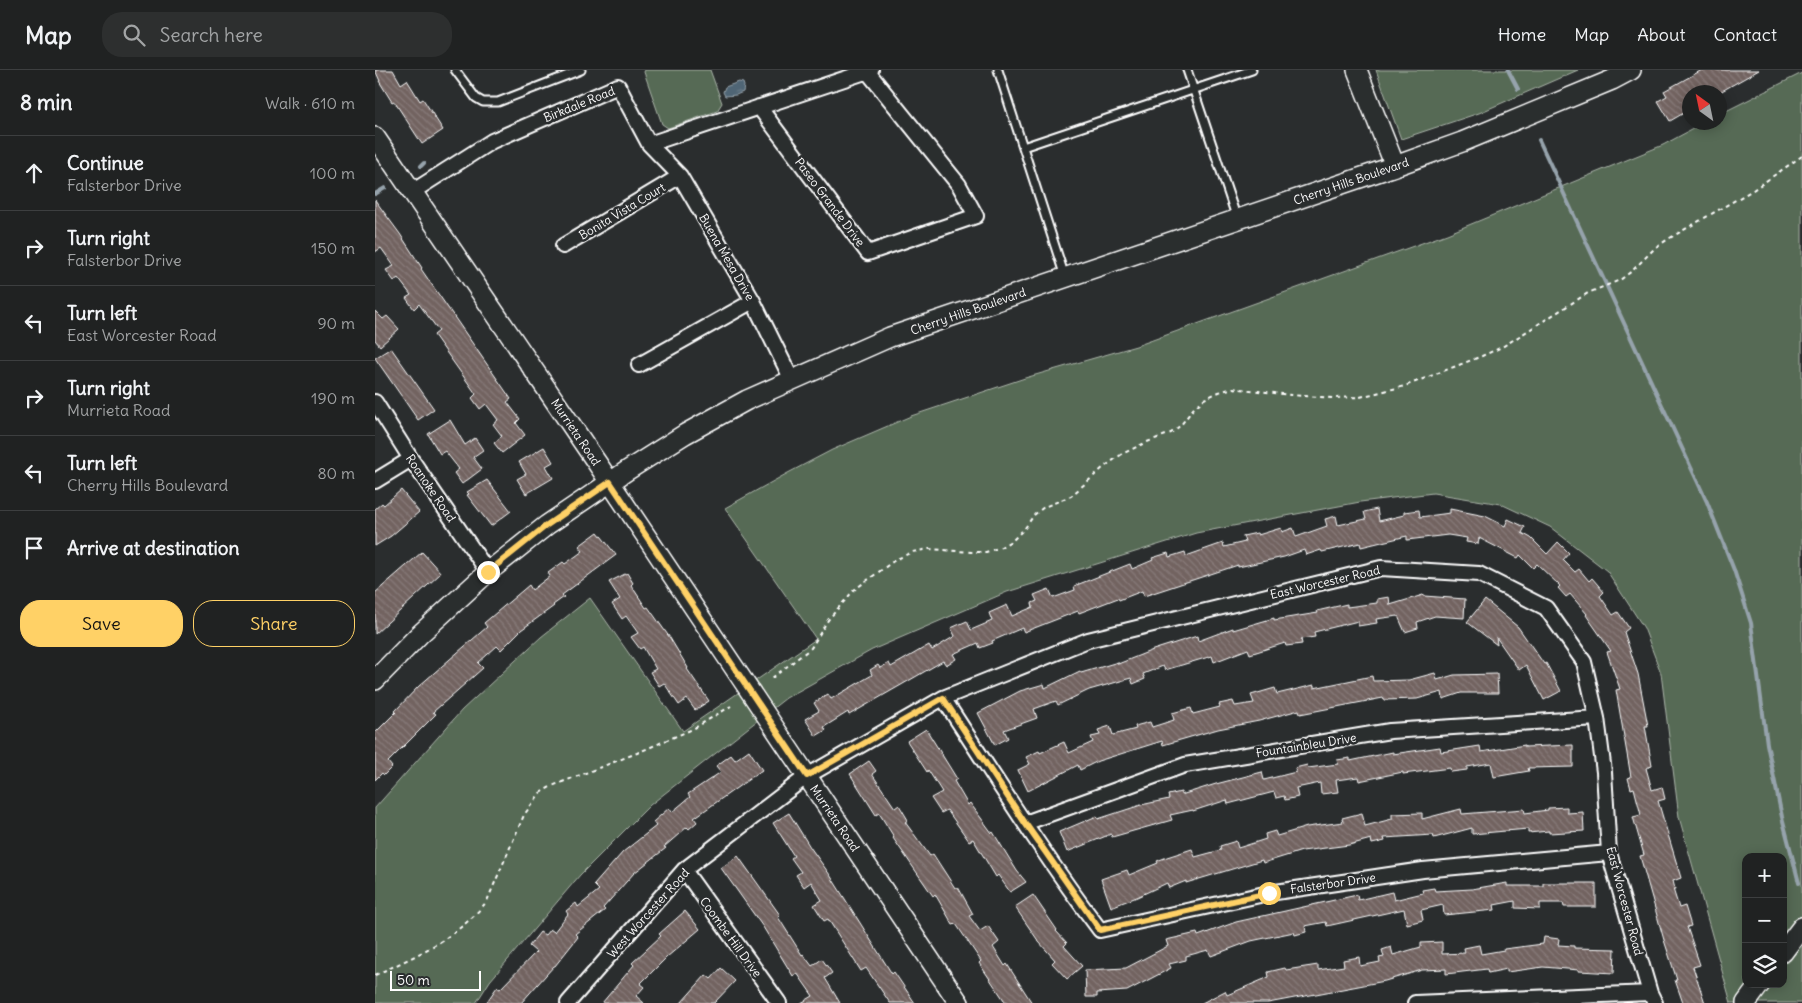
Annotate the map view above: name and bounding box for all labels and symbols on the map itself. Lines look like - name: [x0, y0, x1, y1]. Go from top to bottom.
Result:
- street label: Birkdale Road: [541, 83, 617, 125]
- north arrow: [1682, 85, 1727, 130]
- street label: Cherry Hills Boulevard: [1291, 154, 1411, 208]
- street label: Paseo Grande Drive: [792, 155, 868, 249]
- street label: Bonita Vista Court: [576, 179, 668, 243]
- street label: Buena Mesa Drive: [696, 211, 758, 303]
- street label: Cherry Hills Boulevard: [908, 284, 1028, 338]
- street label: Murrieta Road: [548, 396, 604, 468]
- street label: Roanoke Road: [403, 451, 459, 525]
- route end: [477, 561, 500, 584]
- street label: East Worcester Road: [1269, 562, 1381, 602]
- street label: Fountainbleu Drive: [1255, 730, 1357, 760]
- street label: Murrieta Road: [807, 782, 863, 854]
- street label: East Worcester Road: [1603, 845, 1647, 957]
- street label: West Worcester Road: [604, 865, 692, 961]
- street label: Falsterbor Drive: [1289, 870, 1377, 896]
- route start: [1258, 882, 1281, 905]
- street label: Coombe Hill Drive: [697, 894, 765, 980]
- scale bar: [390, 968, 481, 991]

